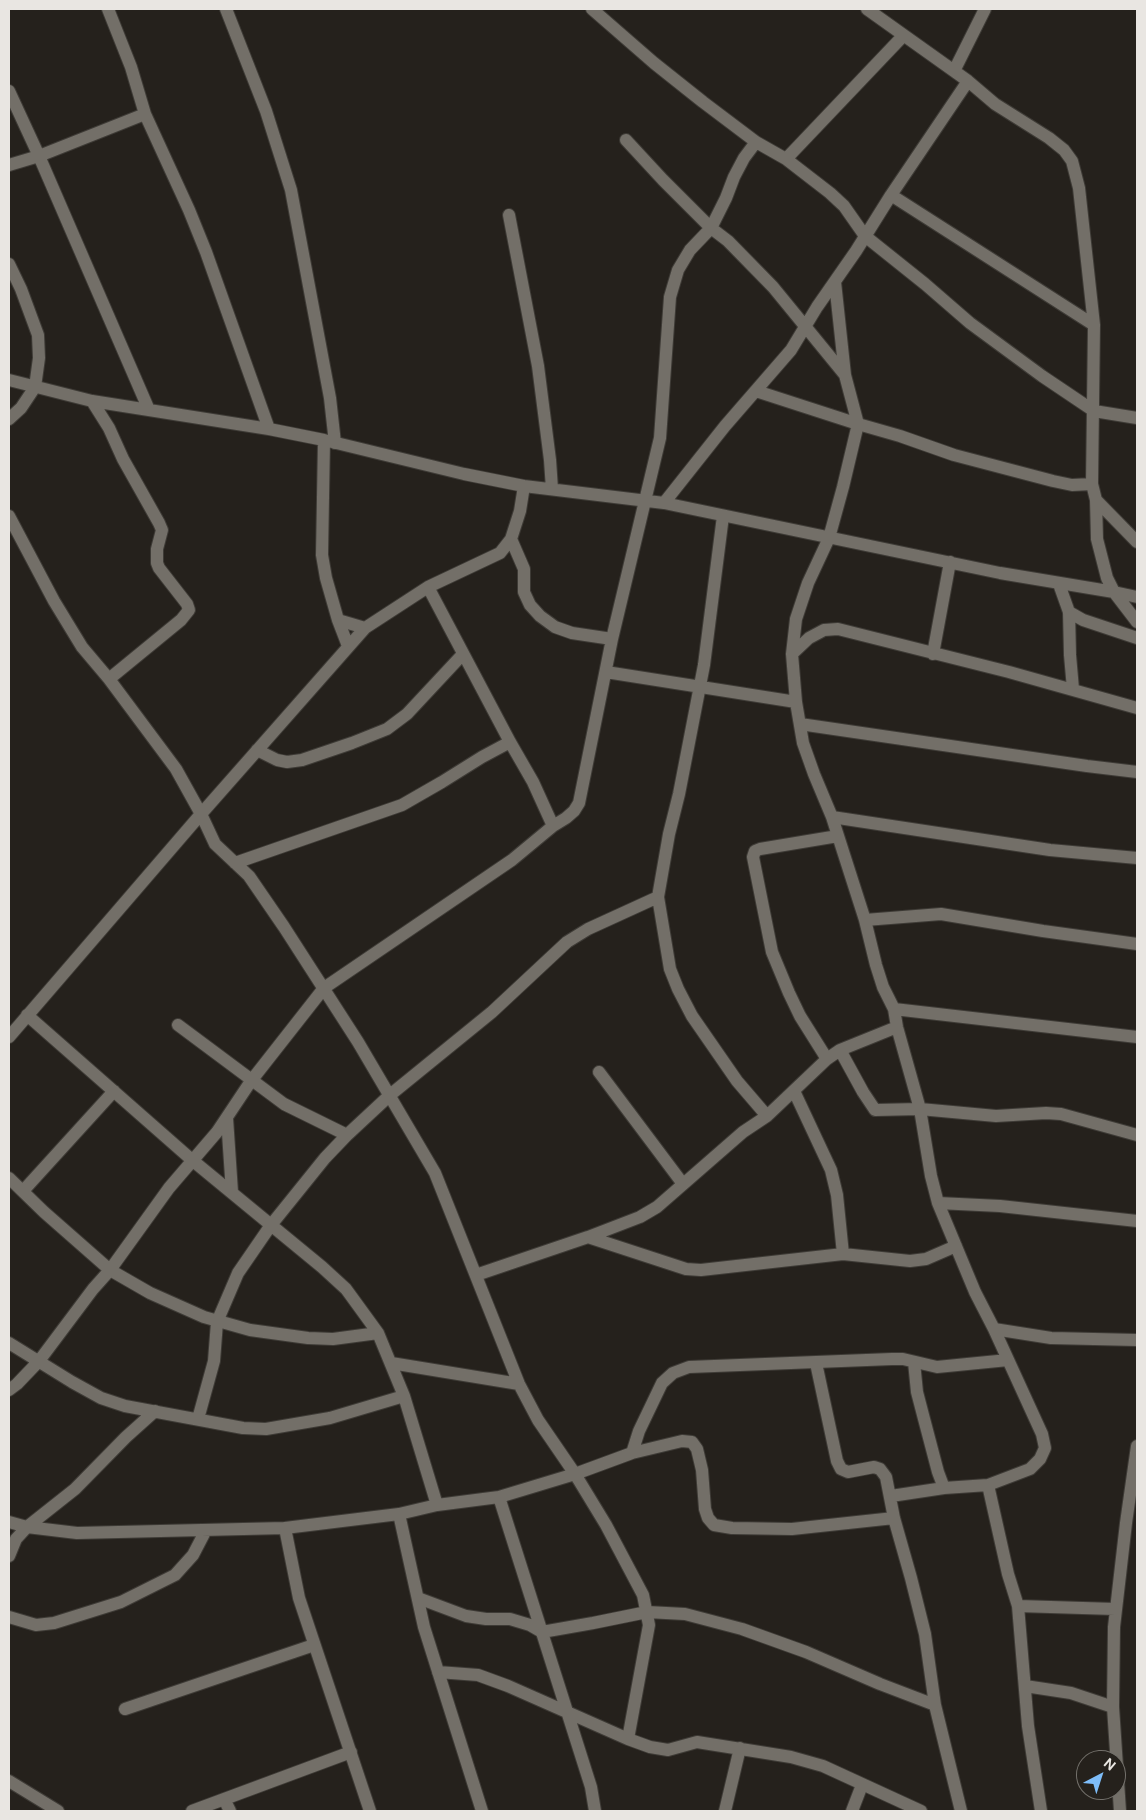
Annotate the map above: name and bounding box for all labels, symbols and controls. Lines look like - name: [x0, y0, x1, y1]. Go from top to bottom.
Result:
- north arrow: [1076, 1750, 1126, 1800]
- text: N: [1100, 1754, 1120, 1774]

